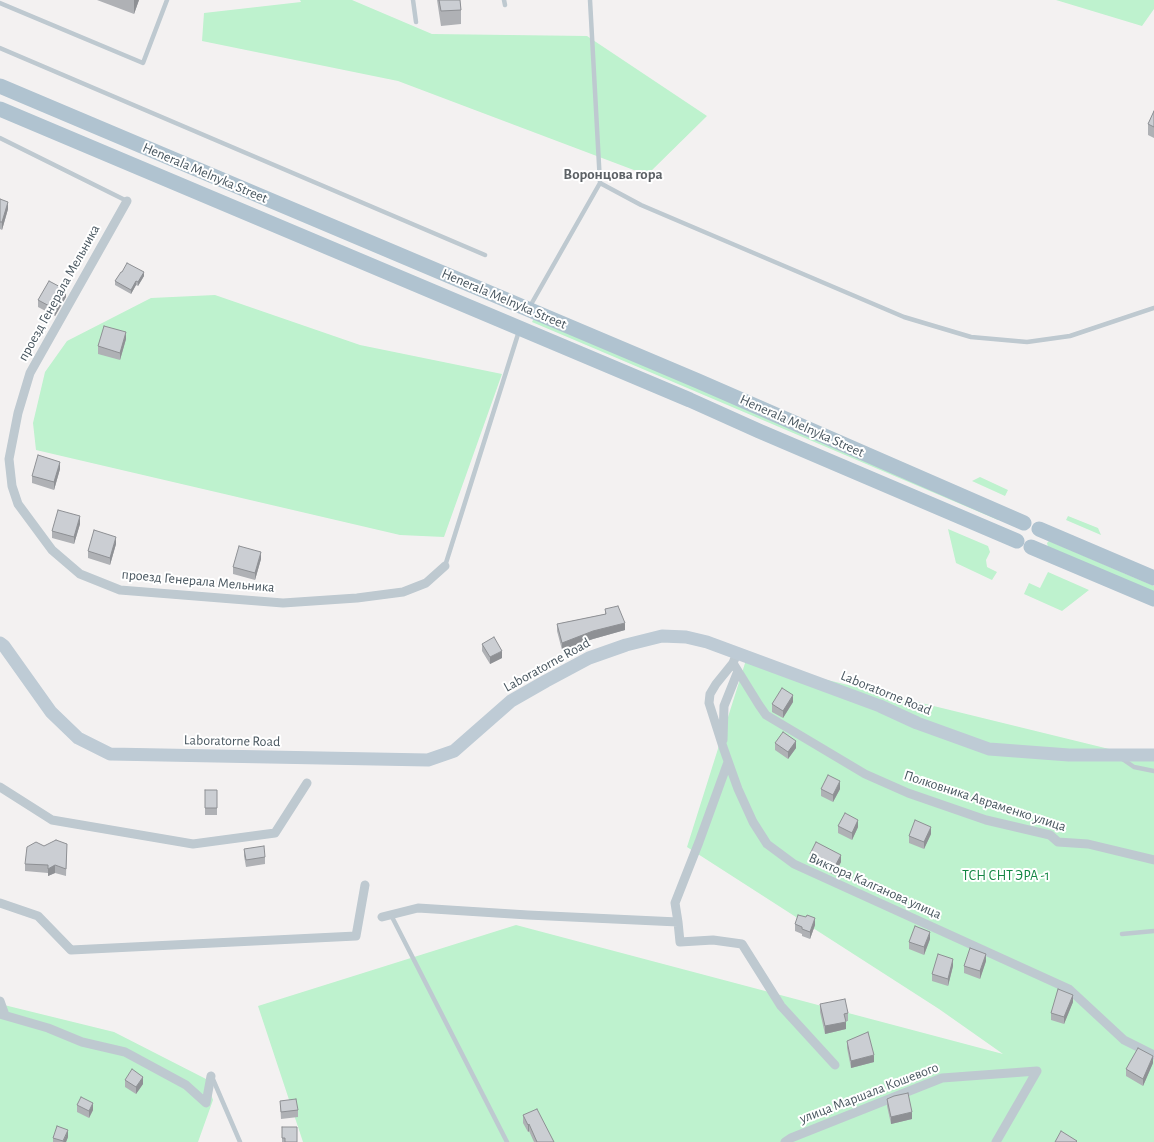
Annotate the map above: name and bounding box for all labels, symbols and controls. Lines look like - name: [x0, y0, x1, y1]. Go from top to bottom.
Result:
- street label: Henerala Melnyka Street: [140, 139, 270, 207]
- district label: Воронцова гора: [563, 165, 663, 183]
- street label: проезд Генерала Мельника: [14, 222, 104, 364]
- street label: Henerala Melnyka Street: [439, 265, 569, 333]
- street label: Henerala Melnyka Street: [737, 391, 867, 461]
- street label: проезд Генерала Мельника: [121, 566, 275, 596]
- street label: Laboratorne Road: [501, 634, 593, 696]
- street label: Laboratorne Road: [838, 667, 934, 719]
- street label: Laboratorne Road: [184, 732, 280, 750]
- street label: Полковника Авраменко улица: [902, 767, 1068, 835]
- street label: Виктора Калганова улица: [806, 849, 944, 923]
- park label: ТСН СНТ ЭРА -1: [962, 868, 1050, 884]
- street label: улица Маршала Кошевого: [797, 1059, 941, 1127]

